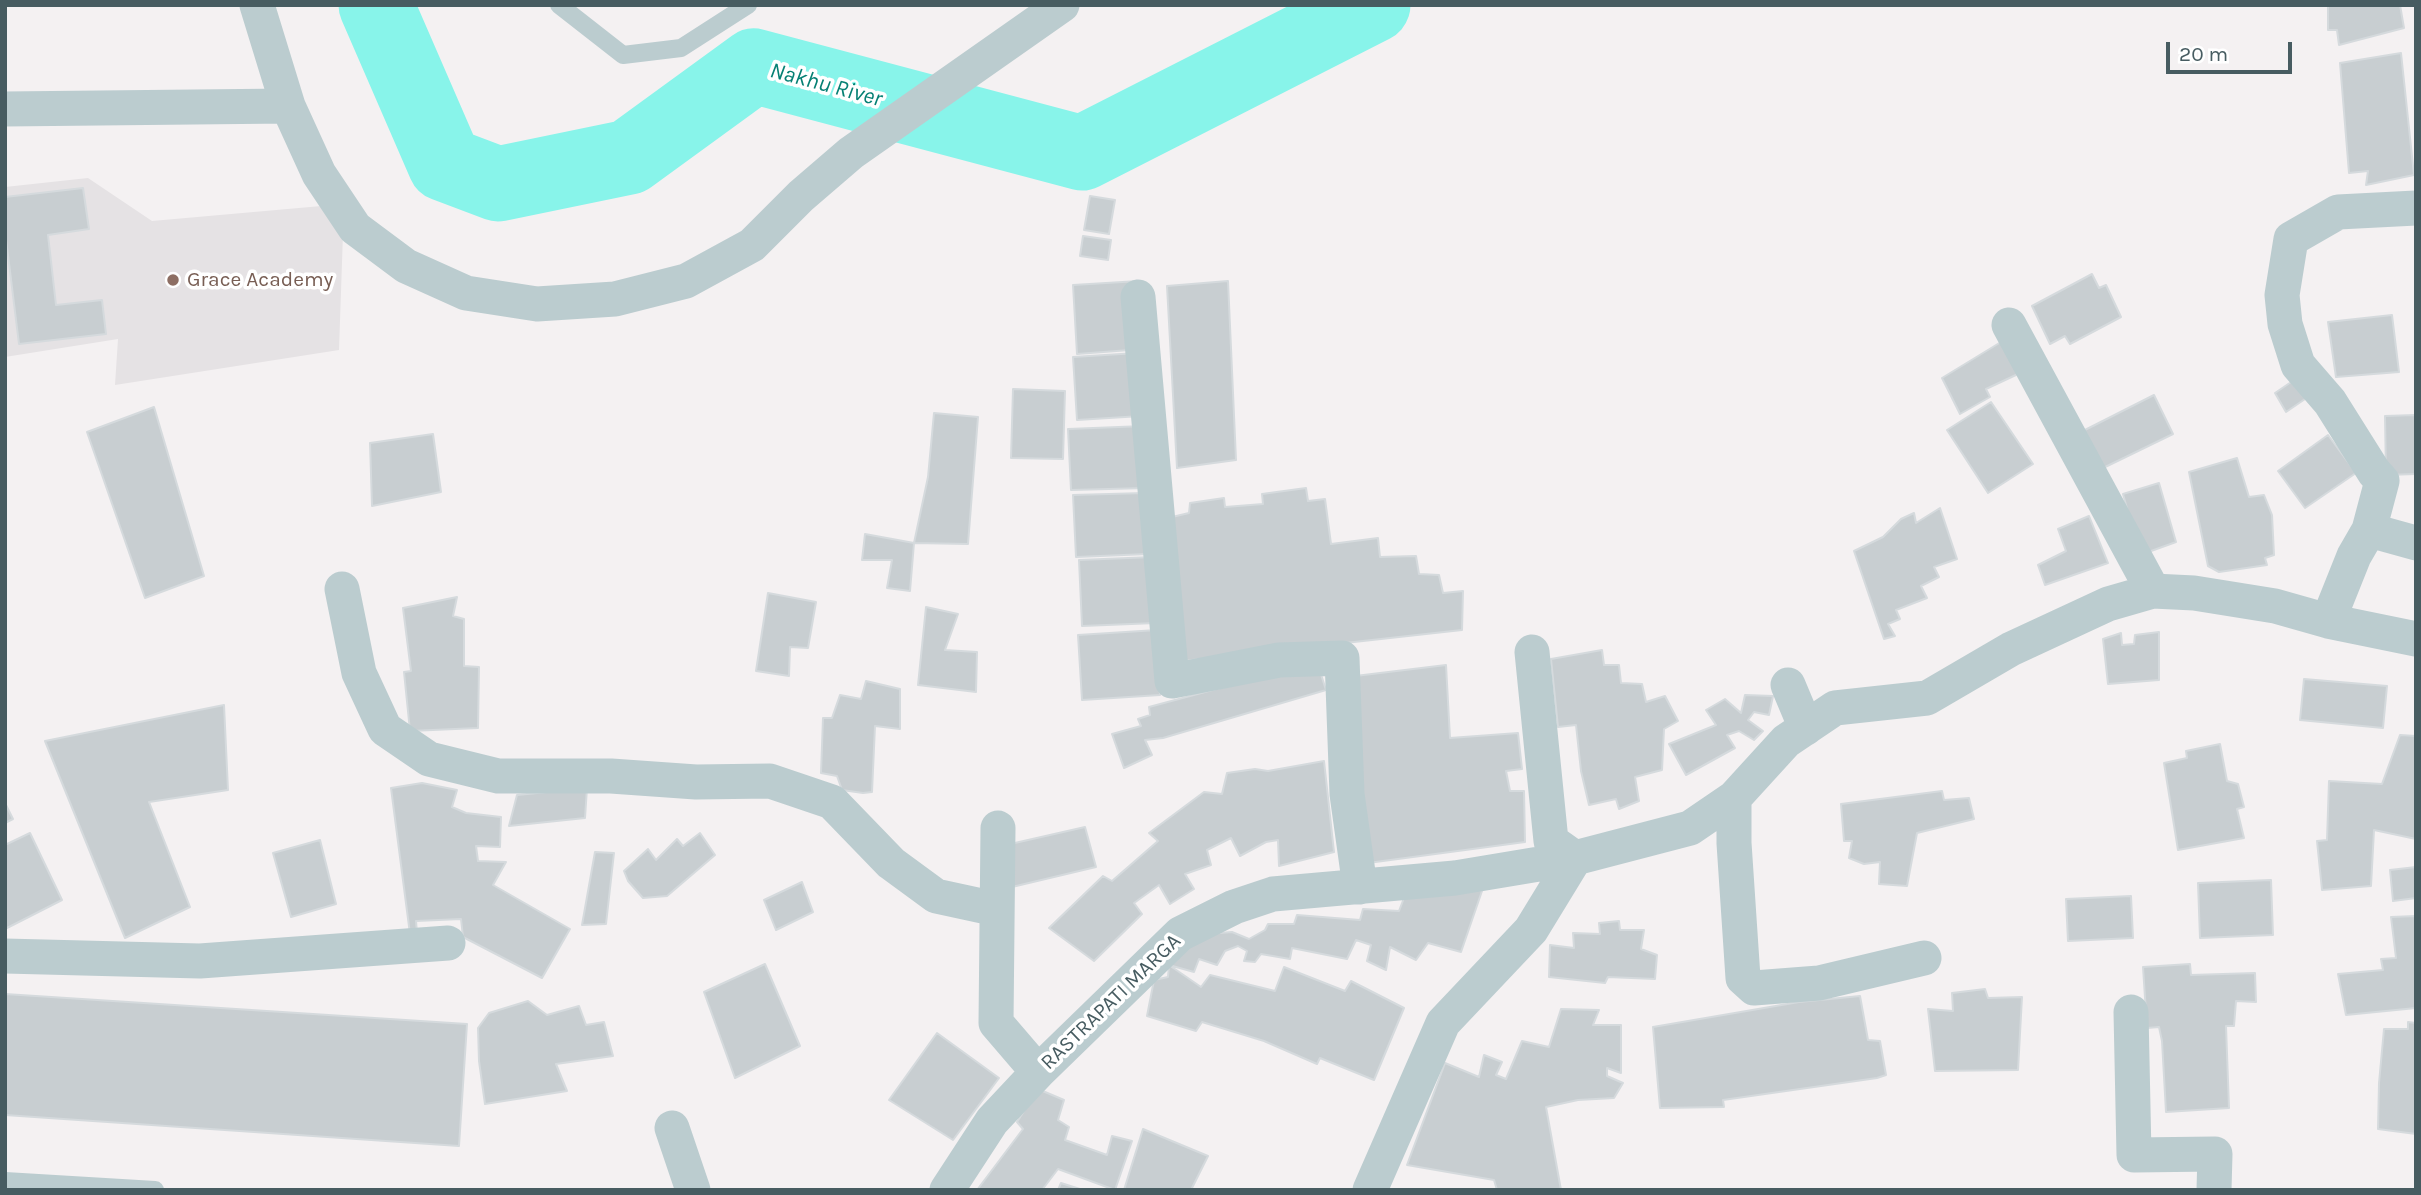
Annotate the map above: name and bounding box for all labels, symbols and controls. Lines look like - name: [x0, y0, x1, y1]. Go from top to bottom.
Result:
- scale bar: [2169, 28, 2295, 72]
- text: 20 m: [2179, 42, 2228, 66]
- water label: Nakhu River: [767, 57, 885, 113]
- place label: Grace Academy: [187, 267, 333, 293]
- marker: Grace Academy: [165, 272, 181, 288]
- street label: RASTRAPATI MARGA: [1036, 929, 1186, 1075]

